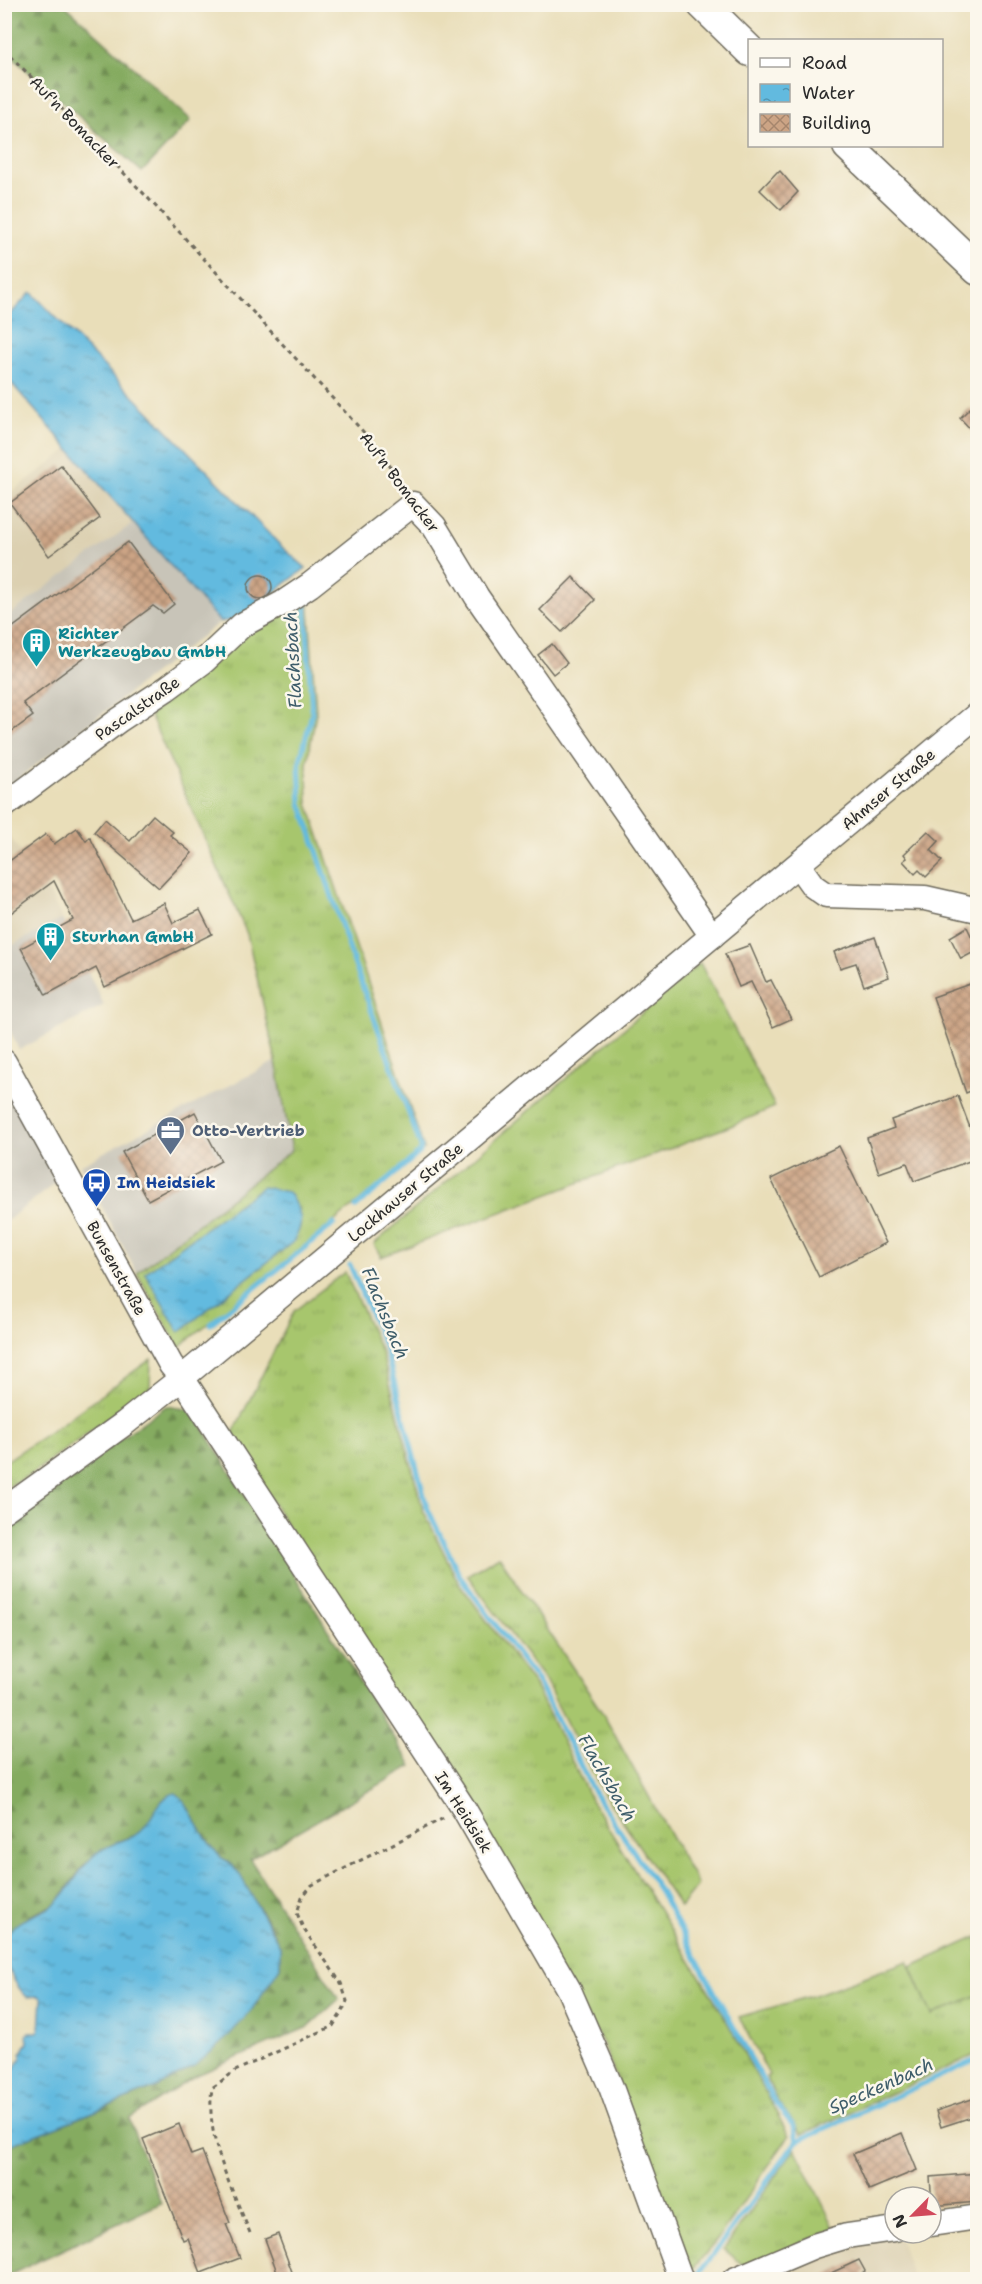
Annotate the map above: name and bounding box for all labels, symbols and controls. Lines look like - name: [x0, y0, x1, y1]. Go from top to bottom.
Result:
- legend: [748, 39, 943, 147]
- text: Road: [802, 51, 847, 75]
- street label: Auf'n Bomacker: [25, 72, 124, 173]
- text: Water: [802, 81, 855, 105]
- text: Building: [802, 111, 871, 135]
- street label: Auf'n Bomacker: [355, 428, 444, 537]
- water label: Flachsbach: [278, 611, 308, 709]
- place label: Richter Werkzeugbau GmbH: [58, 623, 226, 662]
- building icon: Richter Werkzeugbau GmbH: [21, 626, 53, 668]
- street label: Pascalstraße: [91, 671, 184, 745]
- street label: Ahmser Straße: [837, 744, 940, 835]
- building icon: Sturhan GmbH: [35, 920, 67, 962]
- place label: Sturhan GmbH: [72, 926, 194, 947]
- office icon: Otto-Vertrieb: [155, 1114, 187, 1156]
- place label: Otto-Vertrieb: [192, 1120, 305, 1141]
- street label: Lockhauser Straße: [343, 1138, 467, 1247]
- bus stop icon: Im Heidsiek: [80, 1166, 112, 1208]
- place label: Im Heidsiek: [117, 1172, 216, 1193]
- street label: Bunsenstraße: [82, 1217, 151, 1319]
- water label: Flachsbach: [356, 1263, 414, 1363]
- water label: Flachsbach: [572, 1730, 642, 1826]
- street label: Im Heidsiek: [430, 1768, 497, 1857]
- water label: Speckenbach: [825, 2052, 937, 2120]
- north arrow: [883, 2185, 943, 2245]
- text: N: [888, 2211, 912, 2231]

